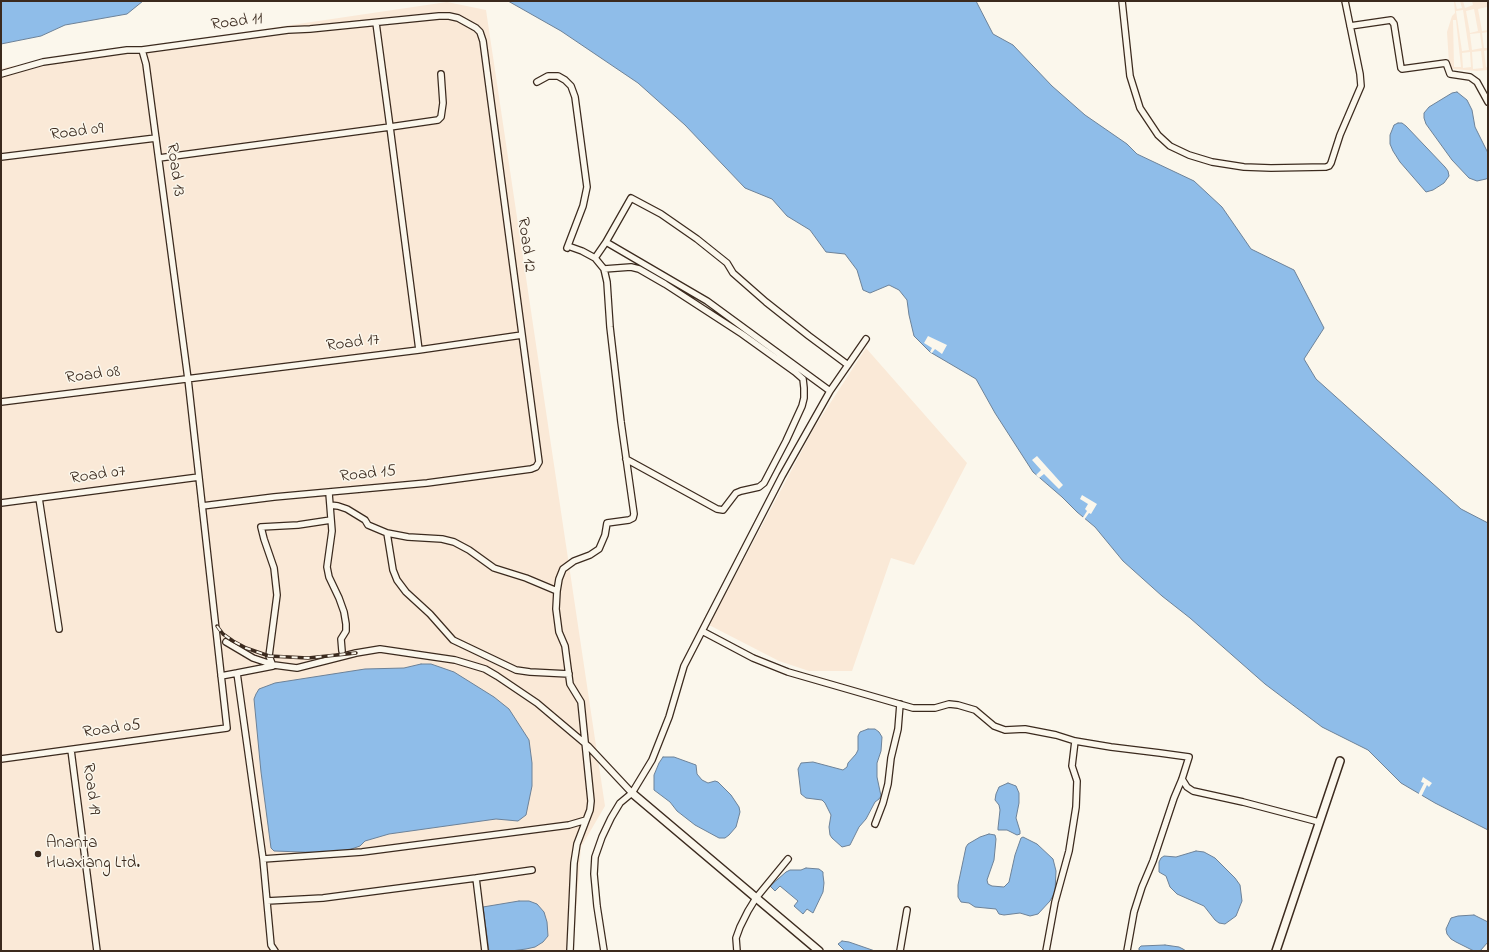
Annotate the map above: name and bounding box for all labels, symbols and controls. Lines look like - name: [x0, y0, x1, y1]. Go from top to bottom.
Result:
- street label: Road 11: [210, 10, 264, 36]
- street label: Road 09: [49, 120, 105, 146]
- street label: Road 13: [160, 142, 188, 198]
- street label: Road 12: [511, 216, 539, 274]
- street label: Road 17: [325, 331, 381, 357]
- street label: Road 08: [64, 363, 122, 389]
- street label: Road 07: [69, 462, 127, 490]
- street label: Road 15: [339, 462, 397, 488]
- street label: Road 05: [82, 716, 142, 744]
- street label: Road 19: [77, 762, 103, 816]
- place label: Ananta Huaxiang Ltd.: [46, 834, 140, 874]
- marker: Ananta Huaxiang Ltd.: [33, 849, 43, 859]

